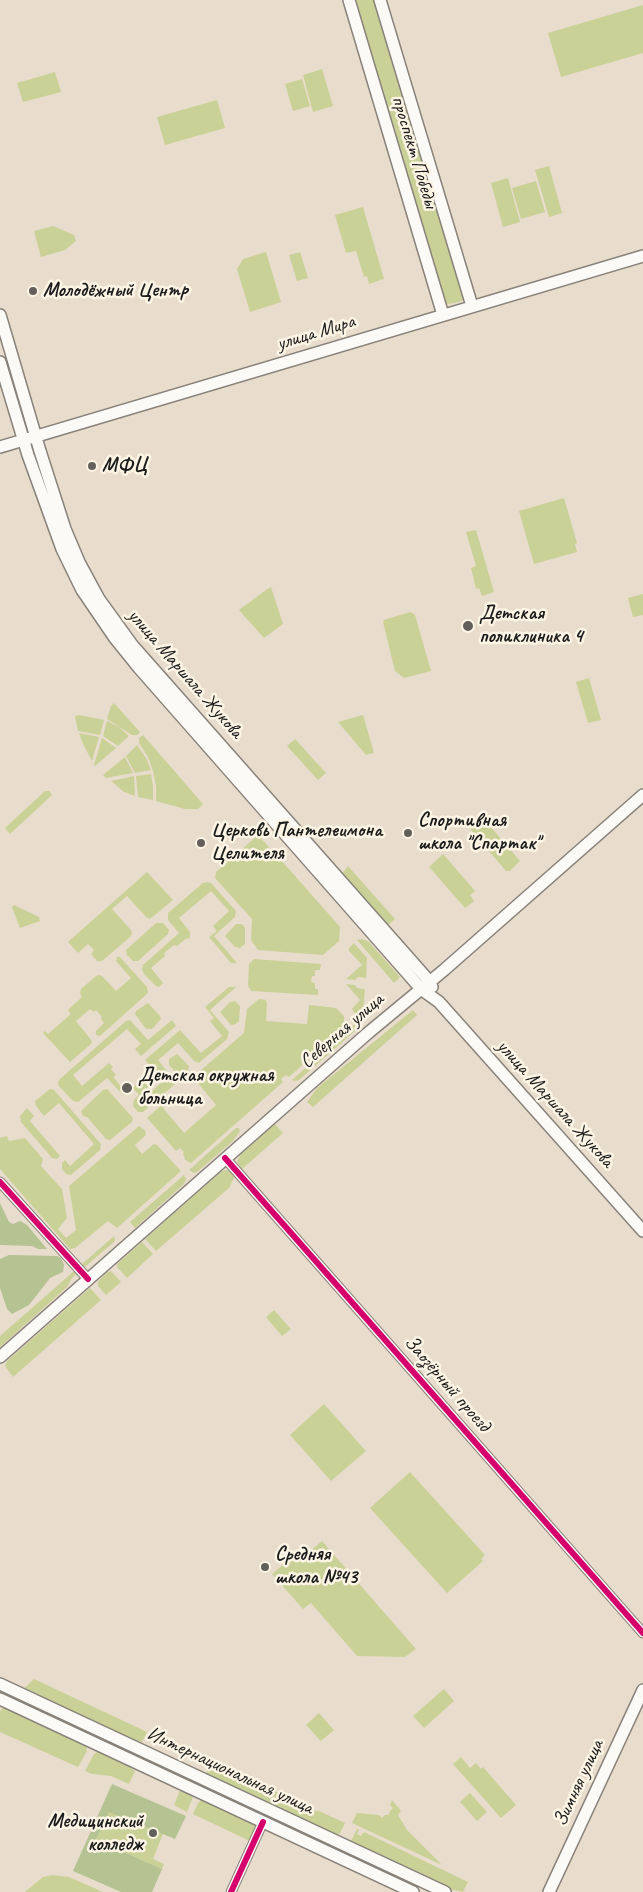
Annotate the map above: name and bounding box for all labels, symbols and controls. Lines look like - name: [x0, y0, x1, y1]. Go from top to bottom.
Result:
- street label: проспект Победы: [386, 93, 442, 211]
- place label: Молодёжный Центр: [43, 279, 188, 303]
- marker: Молодёжный Центр: [27, 285, 39, 297]
- street label: улица Мира: [274, 310, 358, 356]
- place label: МФЦ: [102, 454, 147, 478]
- marker: МФЦ: [86, 460, 98, 472]
- place label: Детская поликлиника 4: [479, 602, 583, 649]
- street label: улица Маршала Жукова: [122, 604, 248, 744]
- marker: Детская поликлиника 4: [461, 619, 475, 633]
- place label: Спортивная школа "Спартак": [418, 809, 540, 856]
- place label: Церковь Пантелеимона Целителя: [211, 819, 382, 866]
- marker: Спортивная школа "Спартак": [402, 827, 414, 839]
- marker: Церковь Пантелеимона Целителя: [195, 837, 207, 849]
- street label: Северная улица: [295, 988, 389, 1074]
- street label: улица Маршала Жукова: [491, 1035, 619, 1173]
- place label: Детская окружная больница: [138, 1064, 274, 1111]
- marker: Детская окружная больница: [120, 1081, 134, 1095]
- street label: Заозёрный проезд: [399, 1331, 495, 1437]
- place label: Средняя школа №43: [275, 1543, 357, 1590]
- marker: Средняя школа №43: [259, 1561, 271, 1573]
- street label: Интернациональная улица: [143, 1722, 317, 1820]
- street label: Зимняя улица: [549, 1736, 609, 1830]
- place label: Медицинский колледж: [48, 1810, 143, 1857]
- marker: Медицинский колледж: [147, 1827, 159, 1839]

